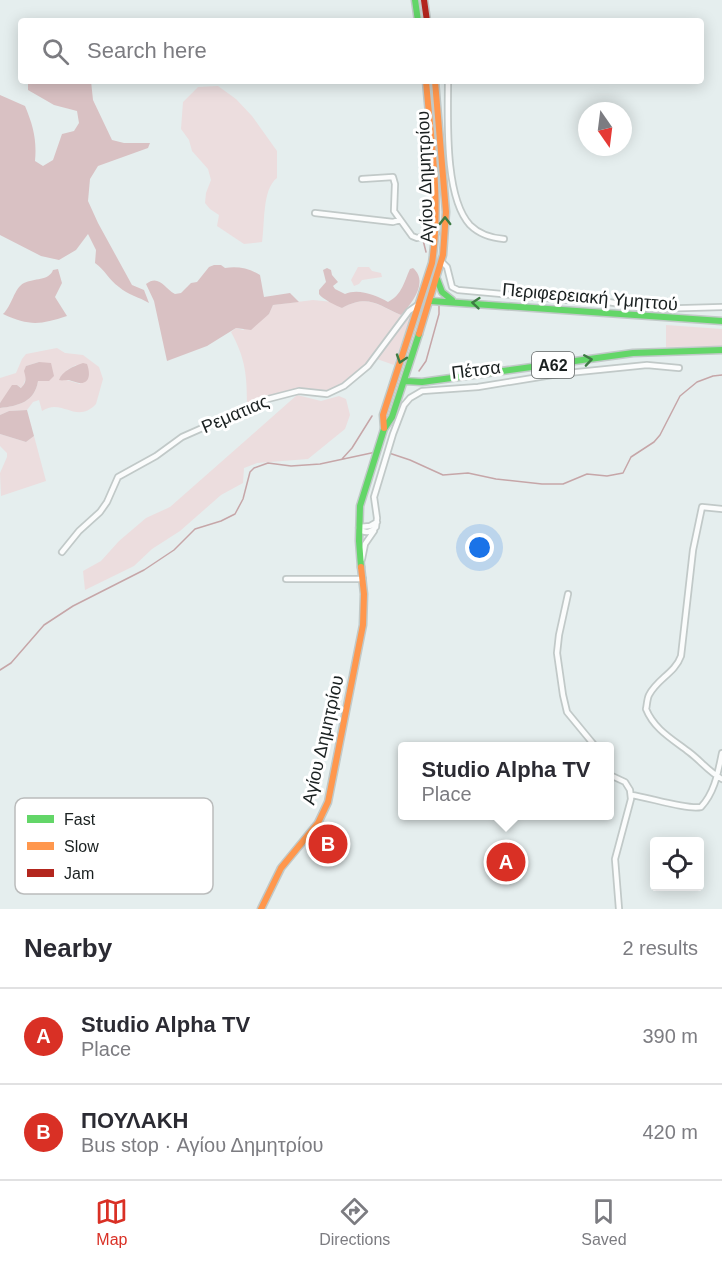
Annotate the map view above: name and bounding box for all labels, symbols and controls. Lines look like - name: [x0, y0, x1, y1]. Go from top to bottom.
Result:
- search box: [18, 18, 704, 84]
- icon: search: [39, 35, 72, 68]
- text: Search here: [87, 38, 207, 63]
- north arrow: [578, 102, 632, 156]
- street label: Αγίου Δημητρίου: [413, 111, 437, 243]
- one-way arrow: [439, 217, 451, 226]
- street label: Περιφερειακή Υμηττού: [501, 279, 679, 315]
- one-way arrow: [471, 297, 480, 310]
- road number: Α62: [532, 352, 574, 378]
- one-way arrow: [396, 353, 408, 364]
- one-way arrow: [582, 354, 592, 367]
- street label: Πέτσα: [450, 357, 502, 383]
- street label: Ρεματιας: [198, 391, 272, 437]
- your location: [465, 533, 494, 562]
- street label: Αγίου Δημητρίου: [298, 673, 348, 807]
- popup: [398, 742, 614, 820]
- text: Studio Alpha TV: [421, 757, 591, 782]
- text: Place: [421, 783, 472, 805]
- legend: [15, 798, 213, 894]
- text: Fast: [64, 811, 96, 828]
- pin: B: [308, 822, 348, 866]
- map controls: [650, 837, 704, 891]
- button: locate: [650, 837, 704, 891]
- text: Slow: [64, 838, 99, 855]
- pin: A: [486, 840, 526, 884]
- text: Jam: [64, 865, 94, 882]
- text: Nearby: [24, 933, 112, 963]
- text: 2 results: [622, 937, 698, 959]
- text: Studio Alpha TV: [81, 1012, 250, 1037]
- text: A: [36, 1025, 51, 1047]
- text: 390 m: [642, 1025, 698, 1047]
- text: Place: [81, 1038, 131, 1060]
- text: ΠΟΥΛΑΚΗ: [81, 1108, 188, 1133]
- text: B: [36, 1121, 51, 1143]
- text: 420 m: [642, 1121, 698, 1143]
- text: Bus stop · Αγίου Δημητρίου: [81, 1134, 323, 1156]
- tab: Map: [95, 1195, 128, 1249]
- tab: Directions: [319, 1195, 390, 1249]
- tab: Saved: [581, 1195, 627, 1249]

